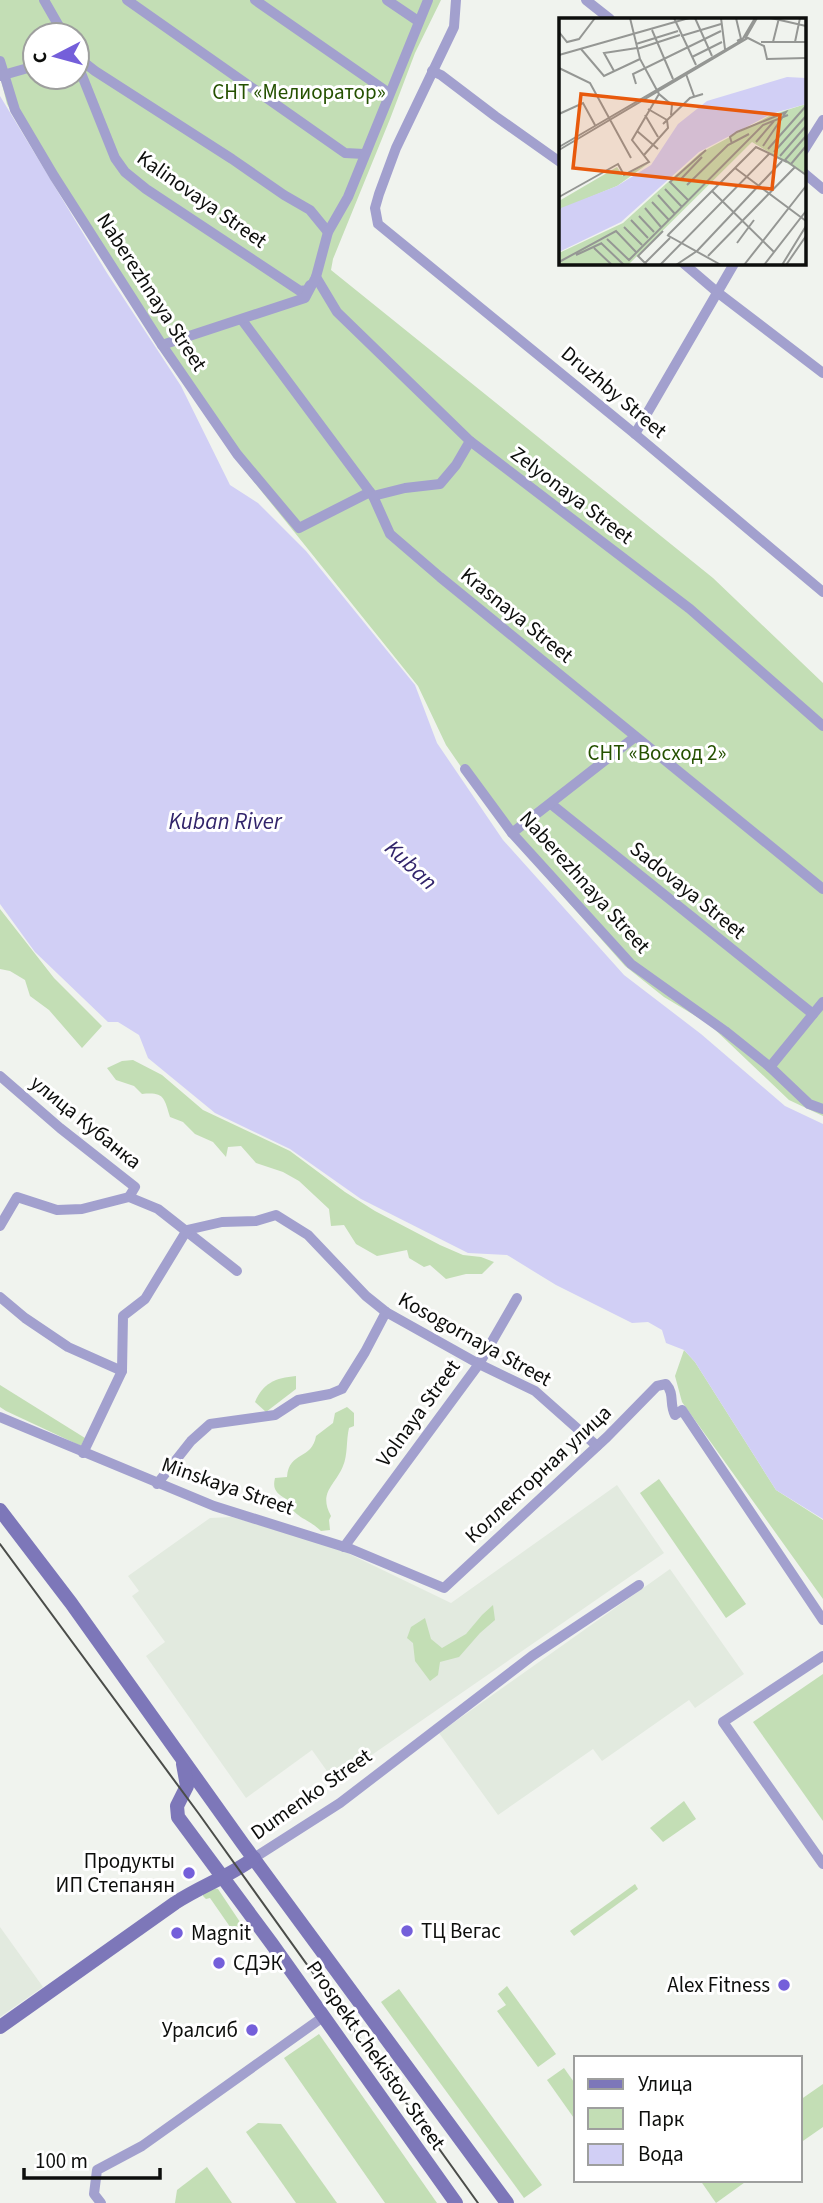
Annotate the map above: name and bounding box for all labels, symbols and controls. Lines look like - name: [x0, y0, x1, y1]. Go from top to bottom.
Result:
- inset map: [559, 18, 806, 264]
- north arrow: [21, 21, 91, 91]
- text: С: [27, 51, 55, 65]
- park label: СНТ «Мелиоратор»: [212, 77, 386, 107]
- street label: Kalinovaya Street: [131, 143, 273, 255]
- street label: Naberezhnaya Street: [90, 207, 214, 377]
- street label: Druzhby Street: [555, 339, 673, 445]
- street label: Zelyonaya Street: [504, 439, 640, 551]
- street label: Krasnaya Street: [454, 560, 580, 670]
- park label: СНТ «Восход 2»: [588, 738, 726, 768]
- street label: Naberezhnaya Street: [513, 804, 657, 960]
- water label: Kuban River: [168, 805, 283, 838]
- water label: Kuban: [377, 832, 445, 898]
- street label: Sadovaya Street: [624, 834, 752, 946]
- street label: улица Кубанка: [24, 1068, 148, 1176]
- street label: Kosogornaya Street: [393, 1284, 557, 1394]
- street label: Volnaya Street: [369, 1353, 467, 1473]
- street label: Коллекторная улица: [458, 1398, 618, 1550]
- street label: Minskaya Street: [158, 1449, 298, 1523]
- street label: Dumenko Street: [244, 1741, 378, 1847]
- place label: Продукты ИП Степанян: [56, 1846, 175, 1900]
- marker: Продукты ИП Степанян: [181, 1865, 197, 1881]
- place label: ТЦ Вегас: [421, 1916, 501, 1946]
- place label: Magnit: [191, 1918, 251, 1948]
- marker: ТЦ Вегас: [399, 1923, 415, 1939]
- marker: Magnit: [169, 1925, 185, 1941]
- place label: СДЭК: [233, 1948, 283, 1978]
- street label: Prospekt Chekistov Street: [299, 1954, 453, 2156]
- marker: СДЭК: [211, 1955, 227, 1971]
- place label: Alex Fitness: [667, 1970, 770, 2000]
- marker: Alex Fitness: [776, 1977, 792, 1993]
- place label: Уралсиб: [162, 2015, 238, 2045]
- marker: Уралсиб: [244, 2022, 260, 2038]
- legend: [574, 2056, 802, 2182]
- text: Улица: [638, 2069, 693, 2099]
- text: Парк: [638, 2104, 685, 2134]
- scale bar: [24, 2136, 161, 2180]
- text: Вода: [638, 2139, 684, 2169]
- text: 100 m: [35, 2146, 88, 2176]

